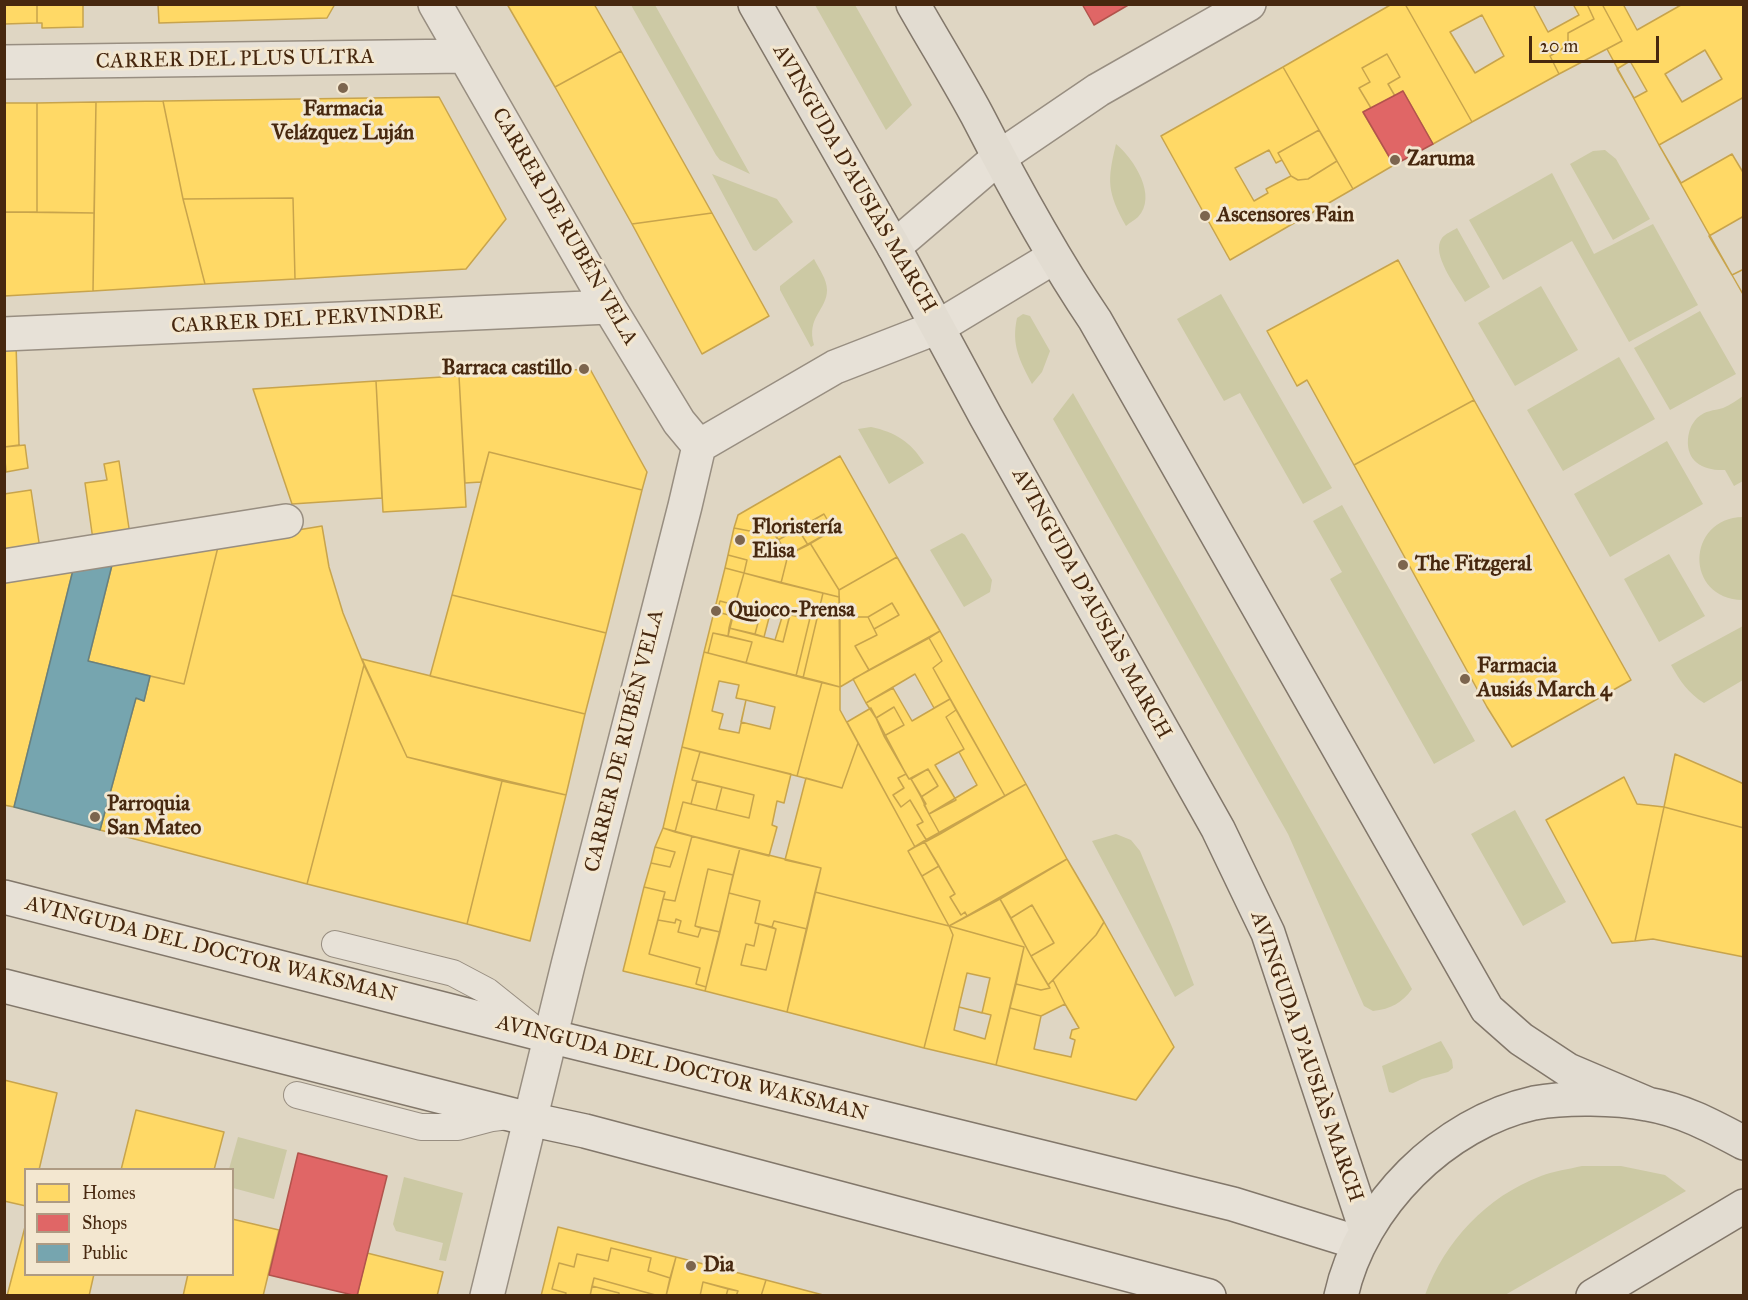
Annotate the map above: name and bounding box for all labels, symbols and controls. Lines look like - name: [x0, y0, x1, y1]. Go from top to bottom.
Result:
- scale bar: [1532, 24, 1662, 62]
- text: 20 m: [1540, 35, 1578, 57]
- street label: AVINGUDA D'AUSIÀS MARCH: [767, 40, 941, 318]
- street label: CARRER DEL PLUS ULTRA: [95, 45, 375, 75]
- marker: Farmacia Velázquez Luján: [336, 81, 350, 95]
- place label: Farmacia Velázquez Luján: [272, 97, 414, 147]
- street label: CARRER DE RUBÉN VELA: [486, 104, 642, 350]
- place label: Zaruma: [1407, 147, 1475, 173]
- marker: Zaruma: [1388, 153, 1402, 167]
- place label: Ascensores Fain: [1217, 203, 1354, 229]
- marker: Ascensores Fain: [1198, 209, 1212, 223]
- street label: CARRER DEL PERVINDRE: [171, 300, 443, 340]
- place label: Barraca castillo: [442, 356, 572, 382]
- marker: Barraca castillo: [577, 362, 591, 376]
- street label: AVINGUDA D'AUSIÀS MARCH: [1006, 464, 1176, 744]
- place label: Floristería Elisa: [752, 515, 842, 565]
- marker: Floristería Elisa: [733, 533, 747, 547]
- place label: The Fitzgeral: [1415, 552, 1532, 578]
- marker: The Fitzgeral: [1396, 558, 1410, 572]
- place label: Quioco-Prensa: [728, 598, 855, 624]
- marker: Quioco-Prensa: [709, 604, 723, 618]
- street label: CARRER DE RUBÉN VELA: [580, 607, 670, 875]
- place label: Farmacia Ausiás March 4: [1477, 654, 1612, 704]
- marker: Farmacia Ausiás March 4: [1458, 672, 1472, 686]
- place label: Parroquia San Mateo: [107, 792, 201, 842]
- marker: Parroquia San Mateo: [88, 810, 102, 824]
- street label: AVINGUDA DEL DOCTOR WAKSMAN: [23, 892, 399, 1008]
- street label: AVINGUDA D'AUSIÀS MARCH: [1244, 908, 1368, 1206]
- street label: AVINGUDA DEL DOCTOR WAKSMAN: [494, 1011, 870, 1127]
- legend: [24, 1168, 234, 1276]
- text: Homes: [82, 1182, 136, 1204]
- text: Shops: [82, 1212, 127, 1234]
- text: Public: [82, 1242, 128, 1264]
- place label: Dia: [703, 1253, 734, 1279]
- marker: Dia: [684, 1259, 698, 1273]

